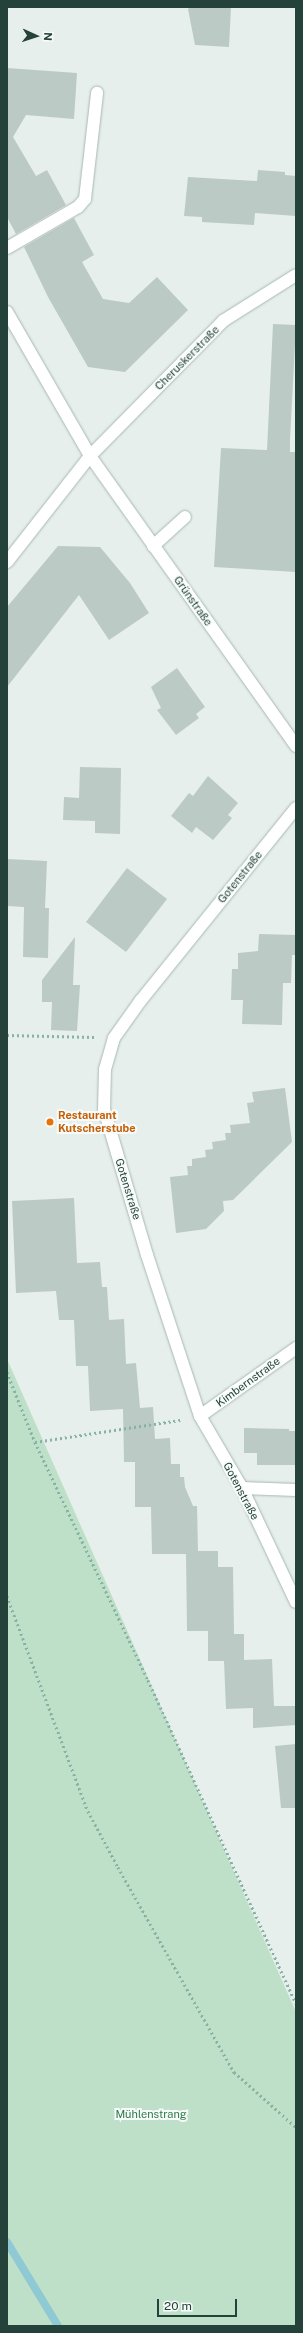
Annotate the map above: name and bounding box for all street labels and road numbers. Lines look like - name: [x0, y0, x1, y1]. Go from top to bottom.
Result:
- street label: Cheruskerstraße: [152, 323, 222, 393]
- street label: Grünstraße: [171, 574, 215, 628]
- street label: Gotenstraße: [215, 848, 265, 906]
- street label: Gotenstraße: [112, 1157, 144, 1221]
- street label: Kimbernstraße: [213, 1354, 283, 1410]
- street label: Gotenstraße: [220, 1460, 262, 1522]

